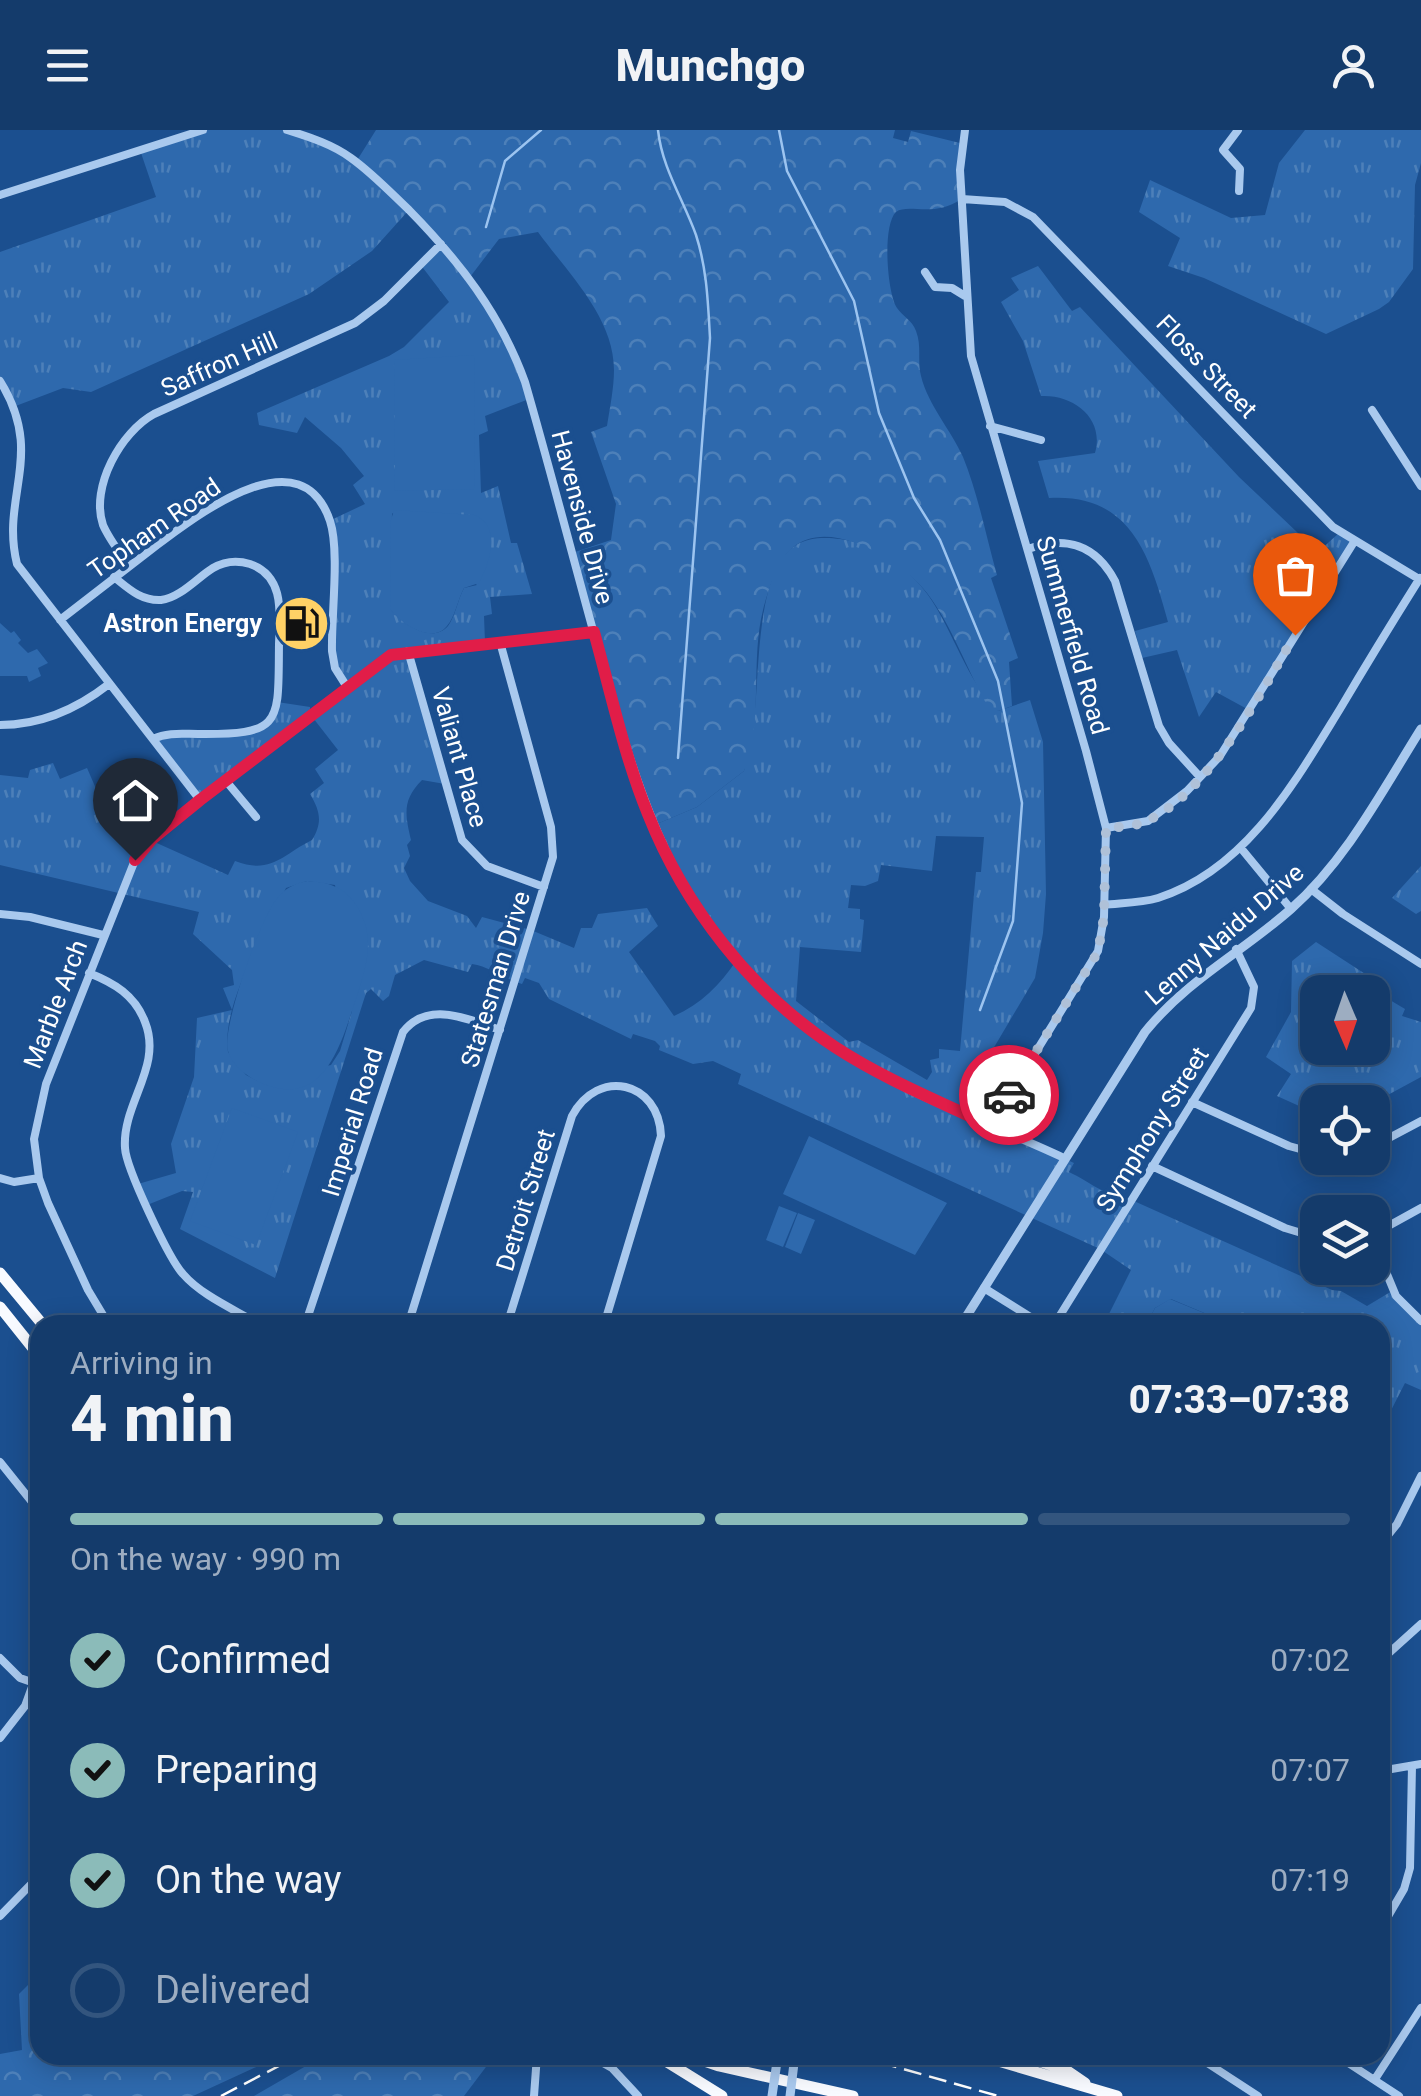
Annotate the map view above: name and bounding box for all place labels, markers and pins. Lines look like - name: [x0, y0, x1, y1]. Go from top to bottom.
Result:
- pin: [1253, 533, 1338, 636]
- fuel station icon: Astron Energy: [271, 593, 331, 653]
- place label: Astron Energy: [103, 609, 262, 638]
- pin: [93, 758, 178, 861]

